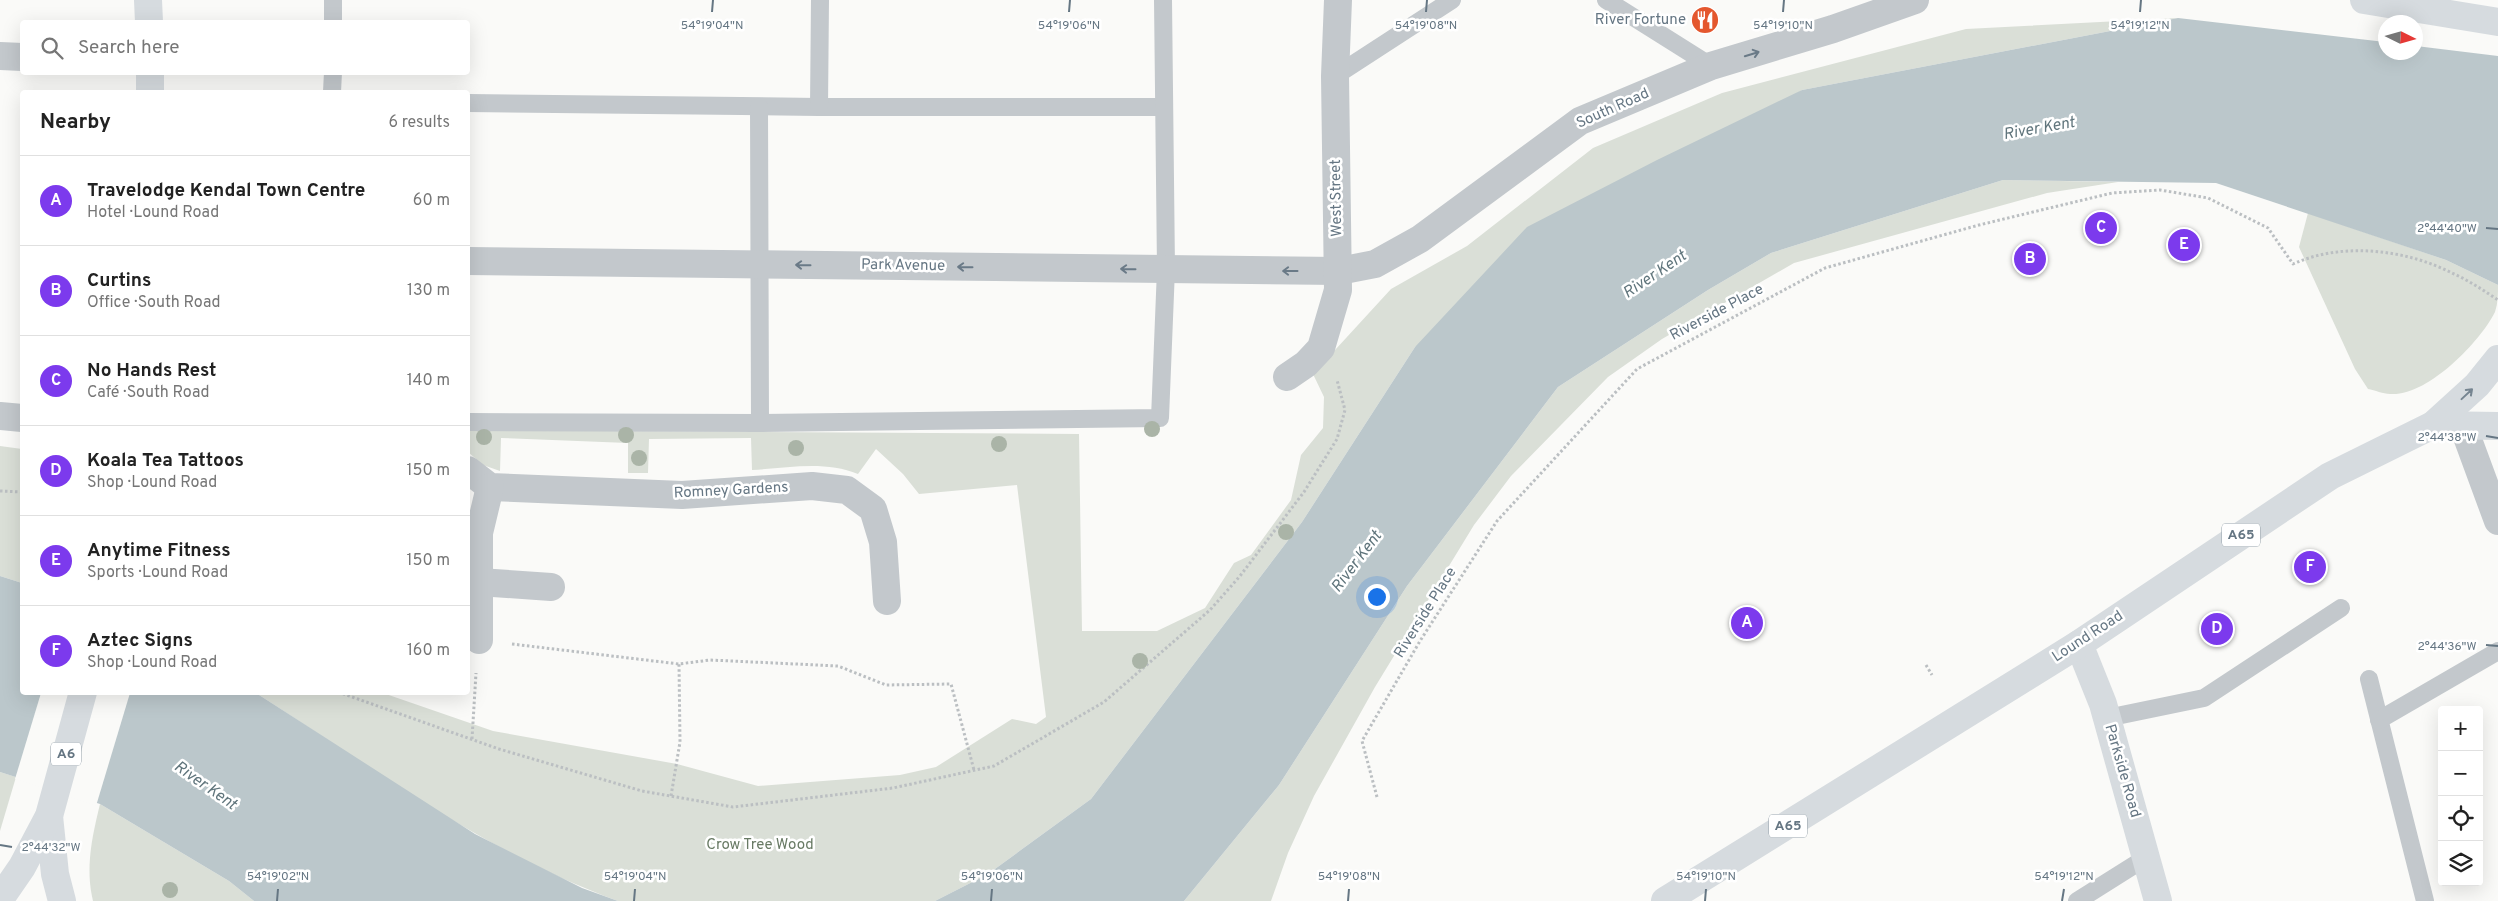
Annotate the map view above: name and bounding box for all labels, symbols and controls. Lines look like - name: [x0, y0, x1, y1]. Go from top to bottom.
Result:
- restaurant icon: River Fortune: [1690, 5, 1720, 35]
- place label: River Fortune: [1595, 11, 1686, 30]
- north arrow: [2378, 15, 2423, 60]
- text: 54°19'04"N: [681, 18, 743, 34]
- text: 54°19'06"N: [1038, 18, 1100, 34]
- text: 54°19'08"N: [1395, 18, 1457, 34]
- text: 54°19'10"N: [1753, 18, 1813, 34]
- text: 54°19'12"N: [2110, 18, 2170, 34]
- search box: [20, 20, 470, 75]
- icon: search: [38, 34, 66, 62]
- text: Search here: [78, 36, 180, 60]
- one-way arrow: [1744, 48, 1760, 58]
- street label: South Road: [1574, 85, 1652, 133]
- text: Nearby: [40, 109, 111, 136]
- text: 6 results: [388, 113, 450, 133]
- water label: River Kent: [2002, 113, 2078, 145]
- street label: West Street: [1327, 159, 1347, 237]
- text: Travelodge Kendal Town Centre: [87, 179, 365, 203]
- text: A: [50, 191, 62, 211]
- text: 60 m: [413, 191, 450, 211]
- text: Hotel · Lound Road: [87, 203, 219, 223]
- pin: C: [2085, 209, 2117, 247]
- text: 2°44'40"W: [2417, 221, 2477, 237]
- pin: E: [2168, 226, 2200, 264]
- pin: B: [2014, 240, 2046, 278]
- water label: River Kent: [1619, 246, 1692, 303]
- street label: Park Avenue: [861, 256, 945, 276]
- one-way arrow: [795, 260, 811, 269]
- one-way arrow: [958, 262, 974, 272]
- one-way arrow: [1120, 264, 1136, 274]
- one-way arrow: [1283, 266, 1299, 276]
- text: Curtins: [87, 269, 151, 293]
- street label: Riverside Place: [1667, 280, 1767, 346]
- text: B: [50, 281, 62, 301]
- text: 130 m: [407, 281, 450, 301]
- text: Office · South Road: [87, 293, 221, 313]
- text: No Hands Rest: [87, 359, 216, 383]
- text: C: [51, 371, 61, 391]
- text: 140 m: [407, 371, 450, 391]
- text: Café · South Road: [87, 383, 210, 403]
- one-way arrow: [2461, 388, 2474, 400]
- text: 2°44'38"W: [2417, 430, 2477, 446]
- text: Koala Tea Tattoos: [87, 449, 244, 473]
- text: D: [50, 461, 62, 481]
- text: 150 m: [407, 461, 450, 481]
- text: Shop · Lound Road: [87, 473, 217, 493]
- street label: Romney Gardens: [673, 479, 789, 503]
- road number: A65: [2222, 524, 2260, 546]
- water label: River Kent: [1327, 526, 1387, 597]
- text: Anytime Fitness: [87, 539, 231, 563]
- pin: F: [2294, 548, 2326, 586]
- text: E: [51, 551, 61, 571]
- text: 150 m: [407, 551, 450, 571]
- text: Sports · Lound Road: [87, 563, 228, 583]
- street label: Riverside Place: [1391, 564, 1461, 662]
- your location: [1364, 584, 1390, 610]
- pin: A: [1731, 604, 1763, 642]
- street label: Lound Road: [2049, 607, 2127, 667]
- pin: D: [2201, 610, 2233, 648]
- text: Aztec Signs: [87, 629, 193, 653]
- text: 2°44'36"W: [2417, 639, 2477, 655]
- text: F: [51, 641, 61, 661]
- text: 160 m: [407, 641, 450, 661]
- text: Shop · Lound Road: [87, 653, 217, 673]
- map controls: [2438, 706, 2483, 886]
- button: +: [2438, 706, 2483, 751]
- street label: Parkside Road: [2100, 722, 2144, 820]
- road number: A6: [51, 742, 81, 766]
- button: −: [2438, 751, 2483, 796]
- water label: River Kent: [170, 757, 241, 816]
- button: locate: [2438, 796, 2483, 841]
- road number: A65: [1769, 814, 1807, 838]
- park label: Crow Tree Wood: [706, 836, 814, 855]
- text: 2°44'32"W: [22, 840, 80, 856]
- button: layers: [2438, 841, 2483, 886]
- text: 54°19'02"N: [247, 869, 309, 885]
- text: 54°19'04"N: [604, 869, 666, 885]
- text: 54°19'06"N: [961, 869, 1023, 885]
- text: 54°19'08"N: [1318, 869, 1380, 885]
- text: 54°19'10"N: [1676, 869, 1736, 885]
- text: 54°19'12"N: [2034, 869, 2094, 885]

